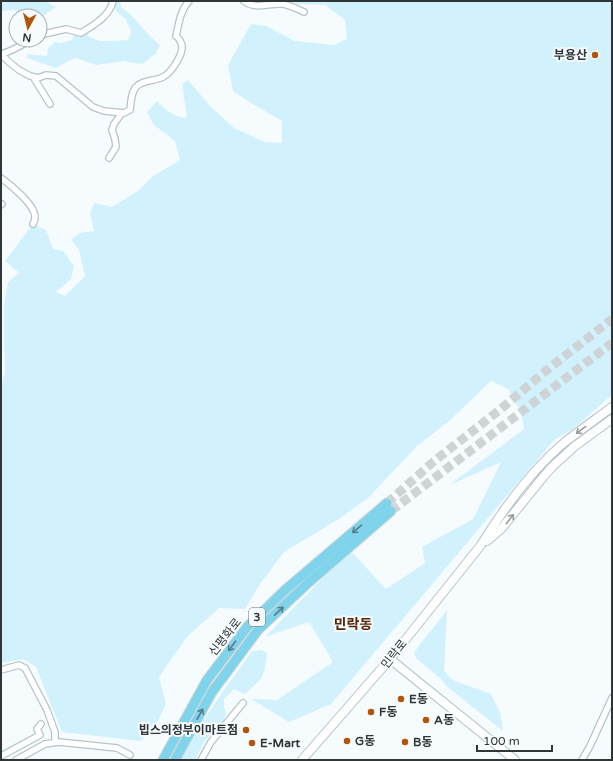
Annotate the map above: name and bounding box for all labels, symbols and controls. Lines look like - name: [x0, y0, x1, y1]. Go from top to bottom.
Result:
- north arrow: [8, 8, 48, 48]
- text: N: [22, 30, 32, 44]
- place label: 부용산: [554, 48, 587, 62]
- marker: 부용산: [590, 50, 600, 60]
- one-way arrow: [575, 426, 586, 434]
- one-way arrow: [505, 513, 514, 524]
- one-way arrow: [352, 524, 362, 533]
- one-way arrow: [273, 607, 283, 616]
- road number: 3: [249, 608, 265, 626]
- street label: 신평화로: [206, 615, 244, 659]
- district label: 민락동: [334, 616, 372, 633]
- street label: 민락로: [378, 637, 410, 671]
- one-way arrow: [228, 641, 237, 652]
- place label: E동: [409, 692, 428, 706]
- marker: E동: [396, 694, 406, 704]
- place label: F동: [379, 705, 397, 719]
- marker: F동: [366, 707, 376, 717]
- one-way arrow: [197, 708, 204, 720]
- place label: A동: [434, 713, 454, 727]
- marker: A동: [421, 715, 431, 725]
- place label: 빕스의정부이마트점: [139, 723, 238, 737]
- marker: 빕스의정부이마트점: [241, 725, 251, 735]
- scale bar: [477, 727, 552, 753]
- place label: G동: [355, 734, 375, 748]
- text: 100 m: [483, 734, 520, 748]
- place label: B동: [413, 735, 432, 749]
- place label: E-Mart: [260, 736, 300, 750]
- marker: G동: [342, 736, 352, 746]
- marker: B동: [400, 737, 410, 747]
- marker: E-Mart: [247, 738, 257, 748]

